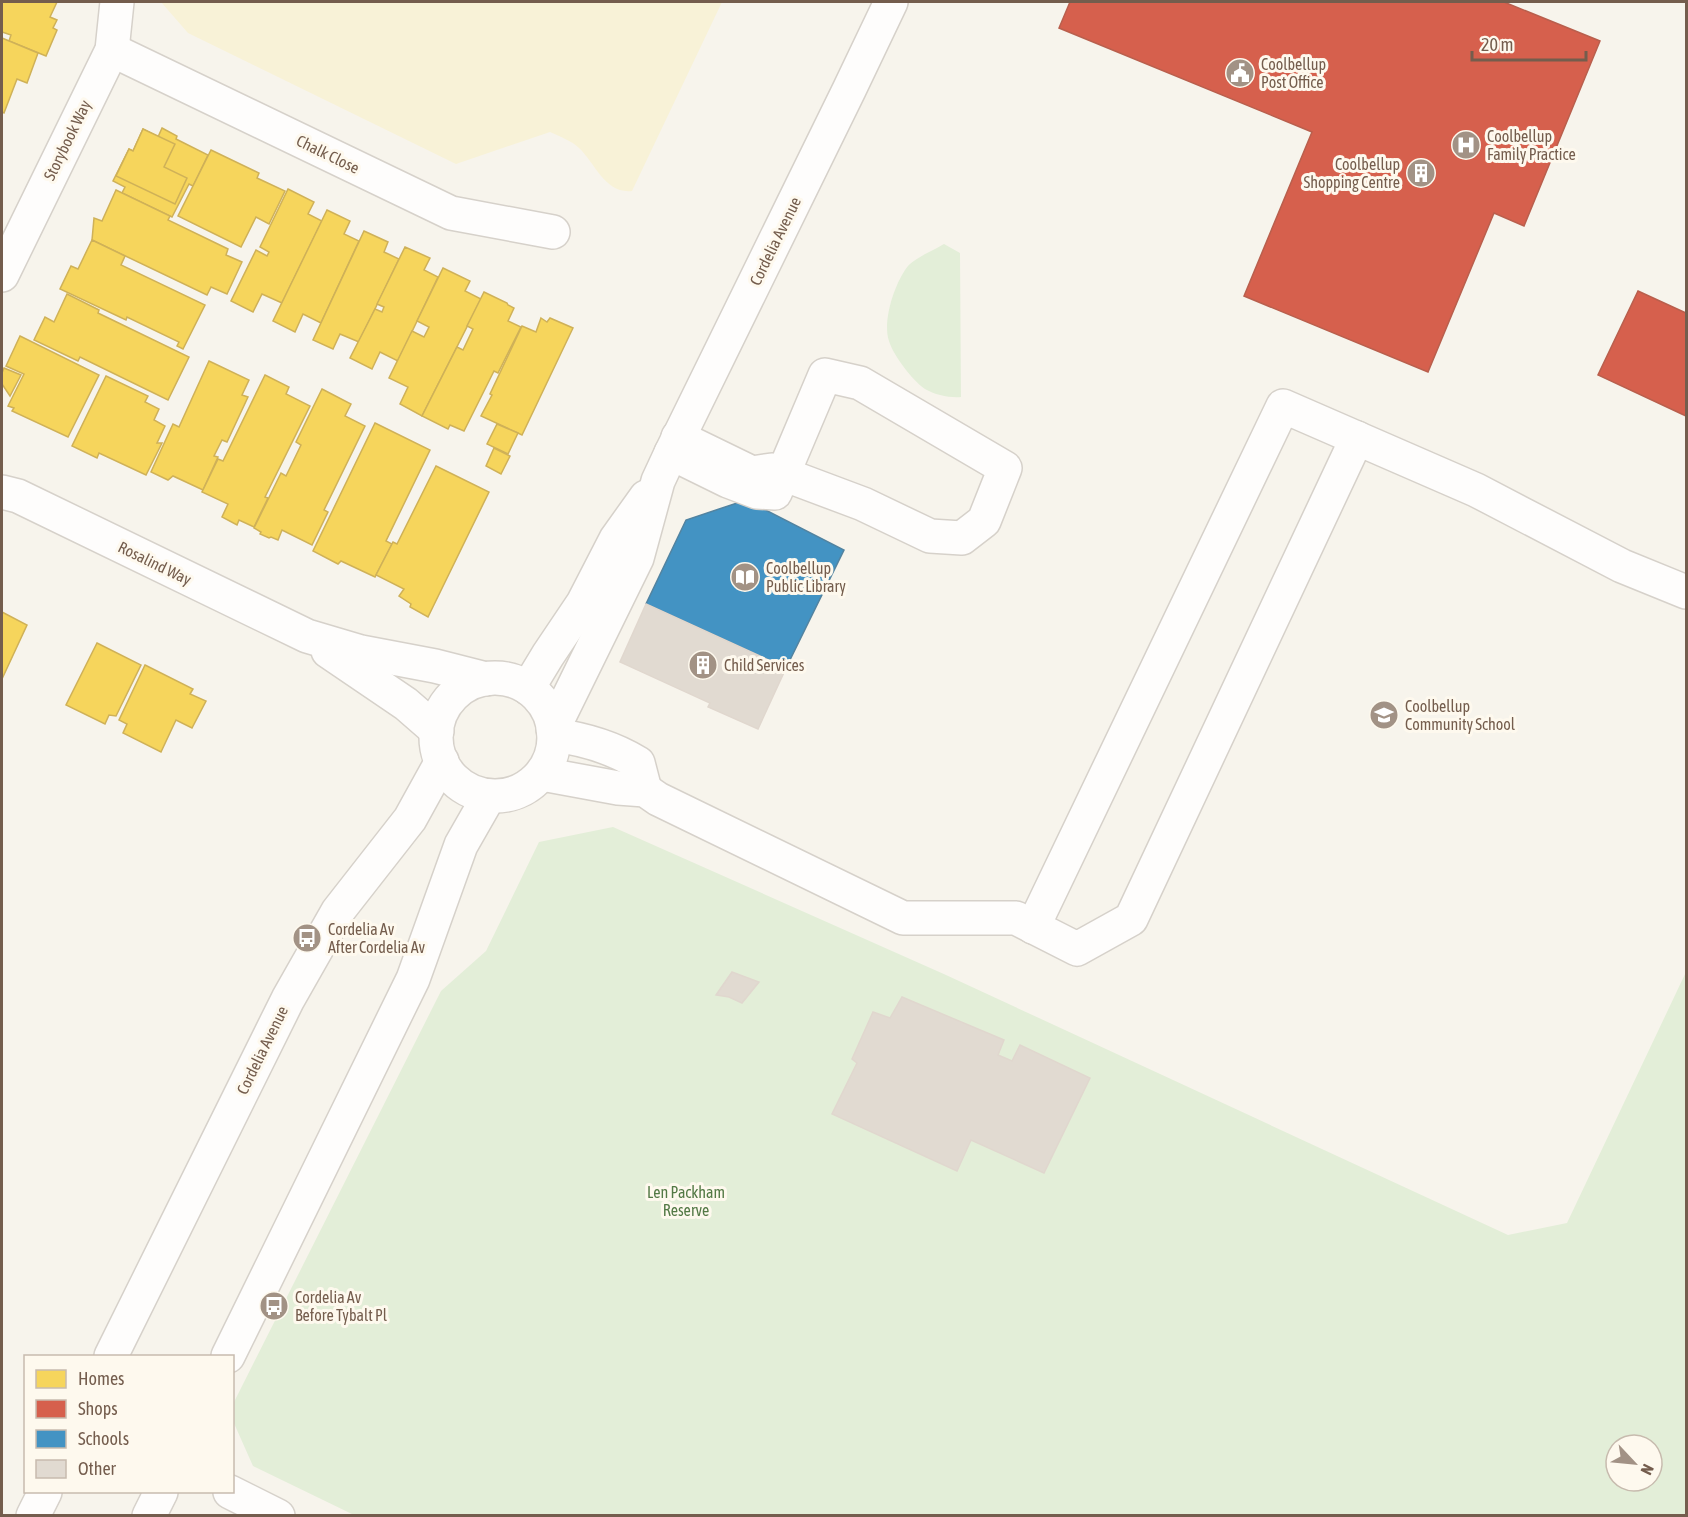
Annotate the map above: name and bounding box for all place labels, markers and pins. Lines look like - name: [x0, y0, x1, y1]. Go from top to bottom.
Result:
- place label: Coolbellup Post Office: [1261, 55, 1326, 91]
- public building icon: Coolbellup Post Office: [1224, 57, 1256, 89]
- place label: Coolbellup Family Practice: [1487, 127, 1576, 164]
- hospital icon: Coolbellup Family Practice: [1450, 129, 1482, 161]
- place label: Coolbellup Shopping Centre: [1304, 155, 1400, 192]
- building icon: Coolbellup Shopping Centre: [1405, 157, 1437, 189]
- place label: Coolbellup Public Library: [766, 559, 846, 596]
- library icon: Coolbellup Public Library: [729, 561, 761, 593]
- building icon: Child Services: [687, 649, 719, 681]
- place label: Child Services: [724, 656, 805, 674]
- place label: Coolbellup Community School: [1405, 697, 1516, 734]
- school or university icon: Coolbellup Community School: [1368, 699, 1400, 731]
- place label: Cordelia Av After Cordelia Av: [328, 920, 426, 956]
- bus stop icon: Cordelia Av After Cordelia Av: [291, 922, 323, 954]
- place label: Cordelia Av Before Tybalt Pl: [295, 1288, 388, 1325]
- bus stop icon: Cordelia Av Before Tybalt Pl: [258, 1290, 290, 1322]

